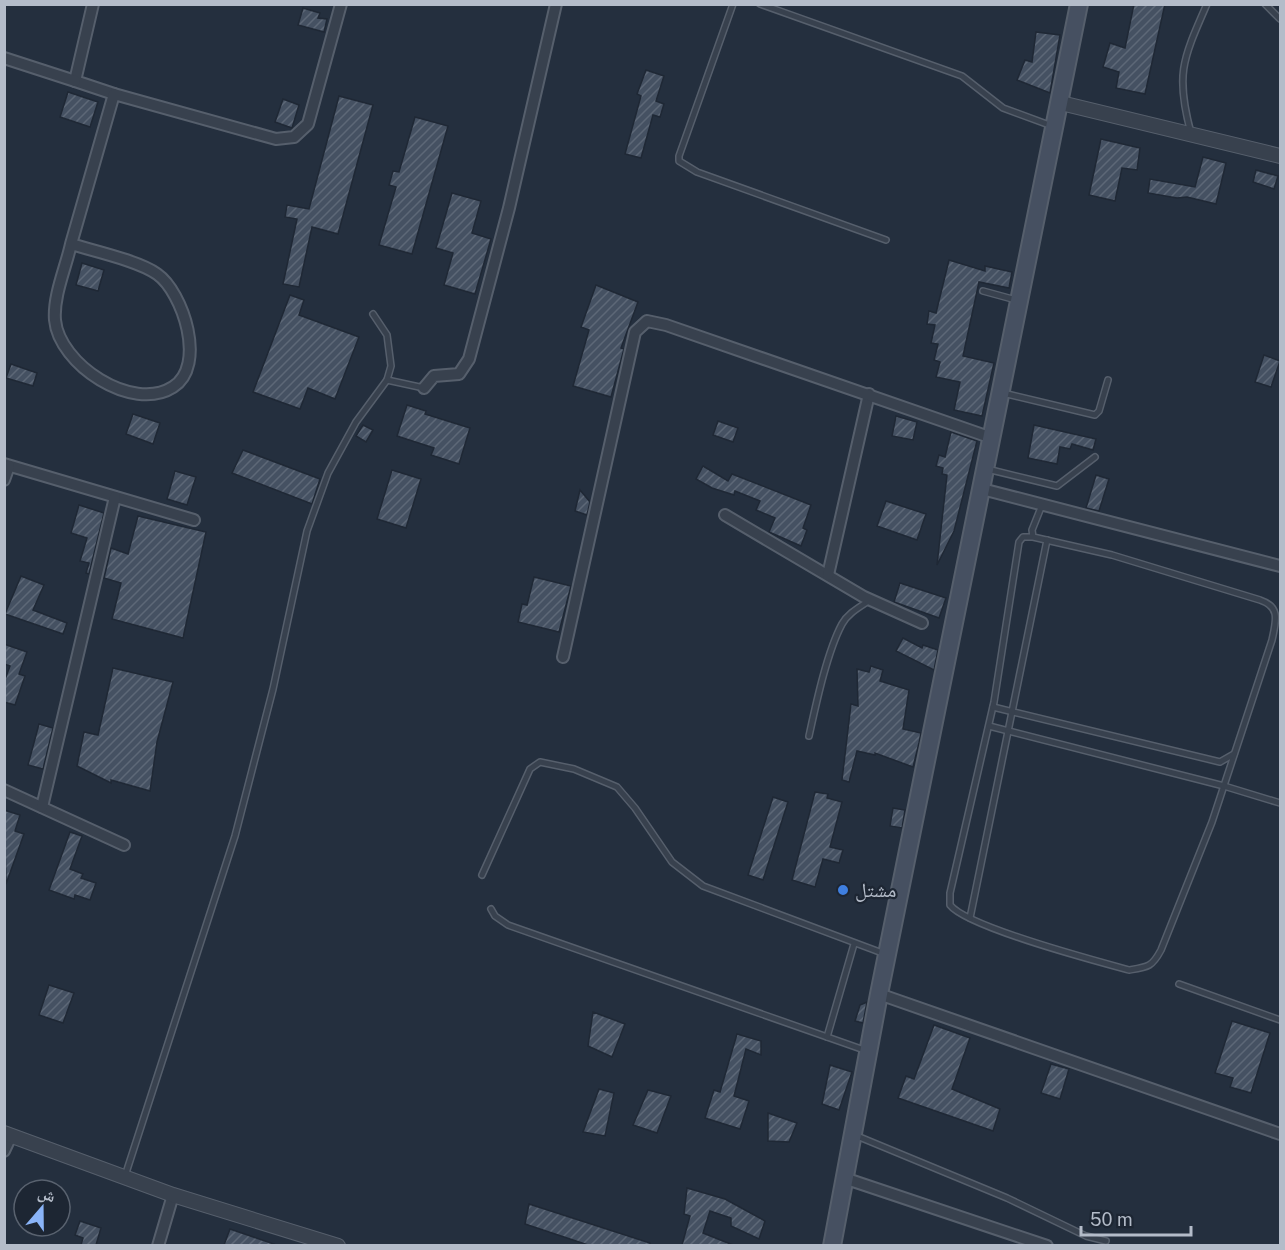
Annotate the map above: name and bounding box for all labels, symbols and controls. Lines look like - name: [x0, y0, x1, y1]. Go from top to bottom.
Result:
- place label: مشتل: [855, 878, 896, 902]
- marker: مشتل: [836, 883, 850, 897]
- north arrow: [12, 1178, 72, 1238]
- text: ش: [36, 1183, 58, 1206]
- scale bar: [1081, 1199, 1190, 1237]
- text: 50 m: [1090, 1209, 1133, 1230]

